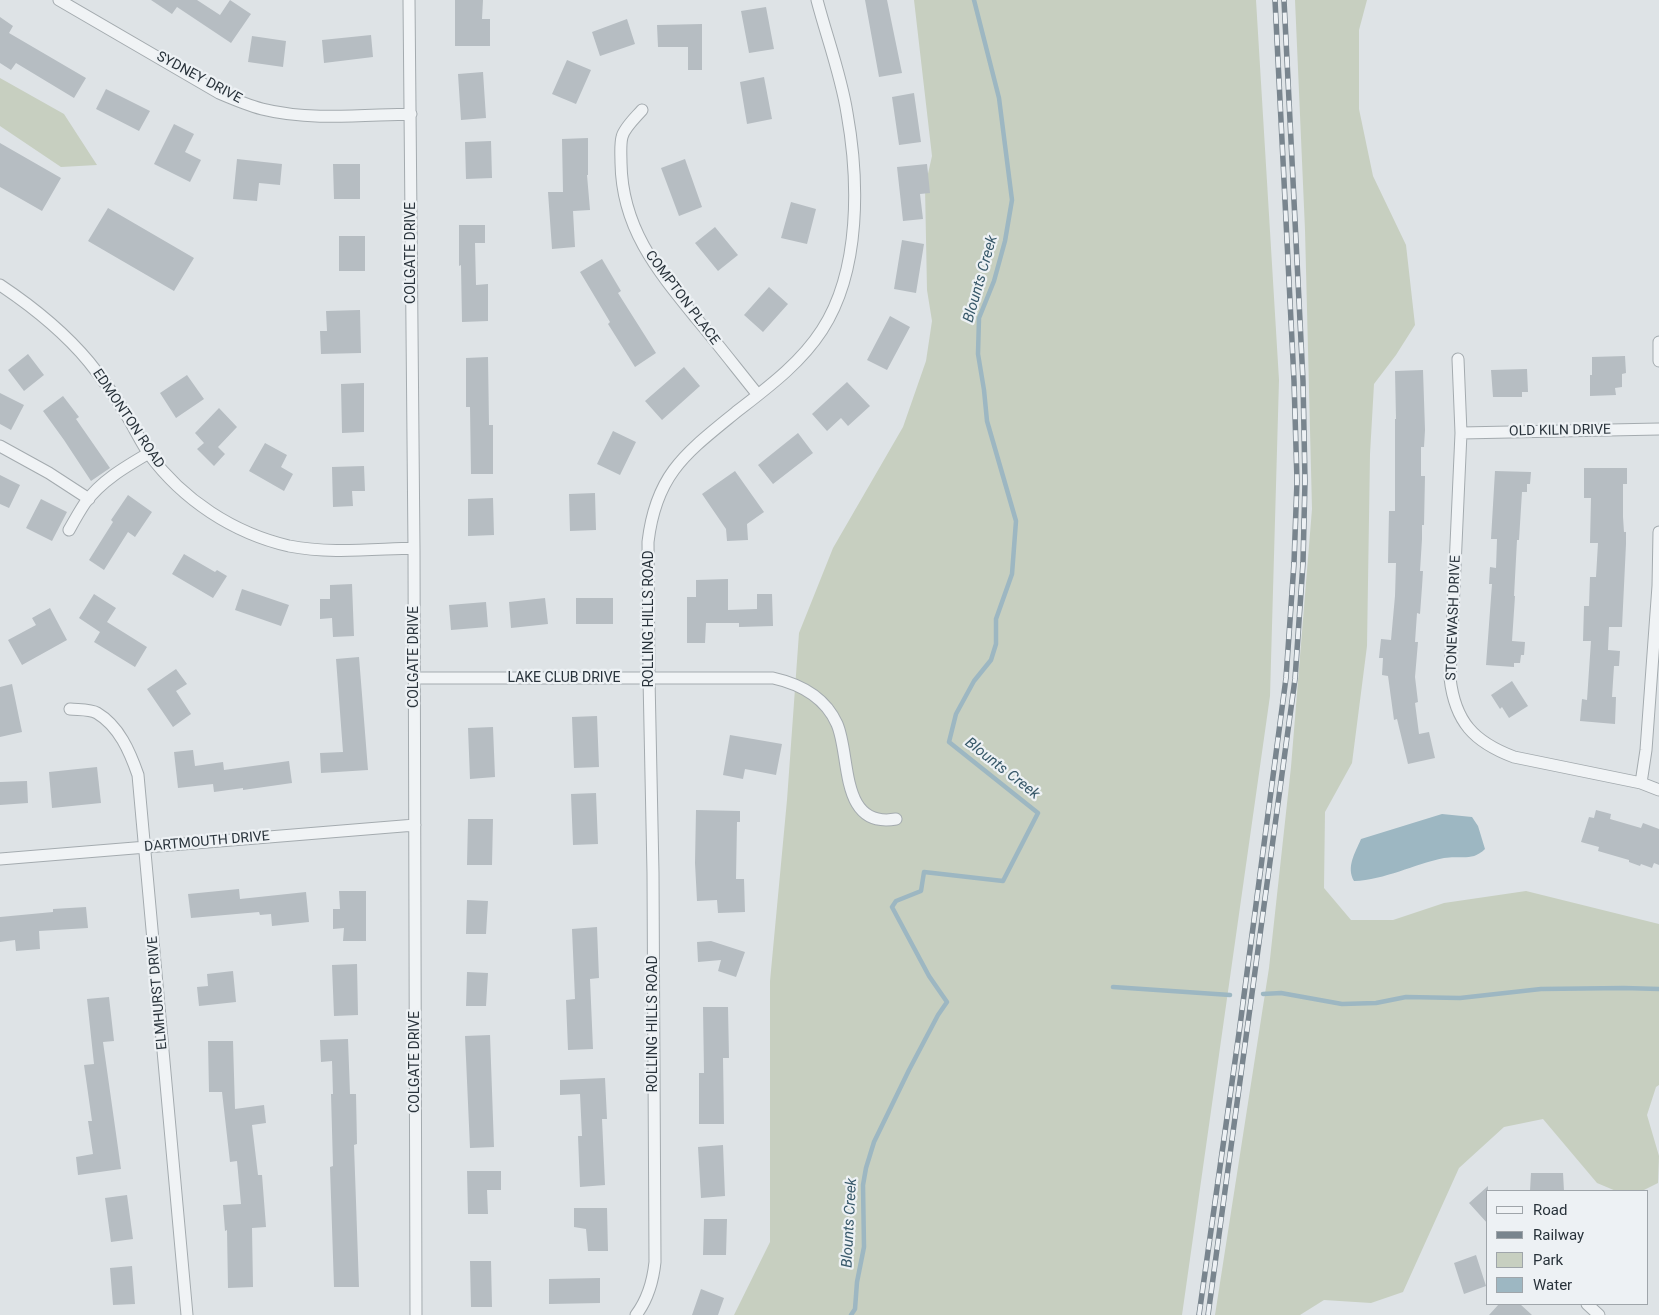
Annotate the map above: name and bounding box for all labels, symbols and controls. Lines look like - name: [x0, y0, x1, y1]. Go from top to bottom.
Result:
- street label: SYDNEY DRIVE: [153, 48, 245, 108]
- street label: COLGATE DRIVE: [403, 202, 419, 304]
- water label: Blounts Creek: [960, 233, 1002, 325]
- street label: COMPTON PLACE: [641, 248, 723, 348]
- street label: EDMONTON ROAD: [88, 366, 168, 472]
- street label: OLD KILN DRIVE: [1509, 422, 1611, 440]
- street label: ROLLING HILLS ROAD: [641, 550, 657, 688]
- street label: STONEWASH DRIVE: [1443, 555, 1465, 681]
- street label: COLGATE DRIVE: [406, 606, 422, 708]
- street label: LAKE CLUB DRIVE: [507, 670, 621, 686]
- water label: Blounts Creek: [961, 734, 1043, 804]
- street label: DARTMOUTH DRIVE: [144, 828, 270, 856]
- street label: ELMHURST DRIVE: [145, 935, 171, 1051]
- street label: ROLLING HILLS ROAD: [645, 955, 661, 1093]
- street label: COLGATE DRIVE: [407, 1011, 423, 1113]
- water label: Blounts Creek: [839, 1178, 861, 1268]
- legend: [1486, 1190, 1649, 1305]
- text: Road: [1533, 1201, 1567, 1219]
- text: Railway: [1533, 1226, 1584, 1244]
- text: Park: [1533, 1251, 1563, 1269]
- text: Water: [1533, 1276, 1572, 1294]

